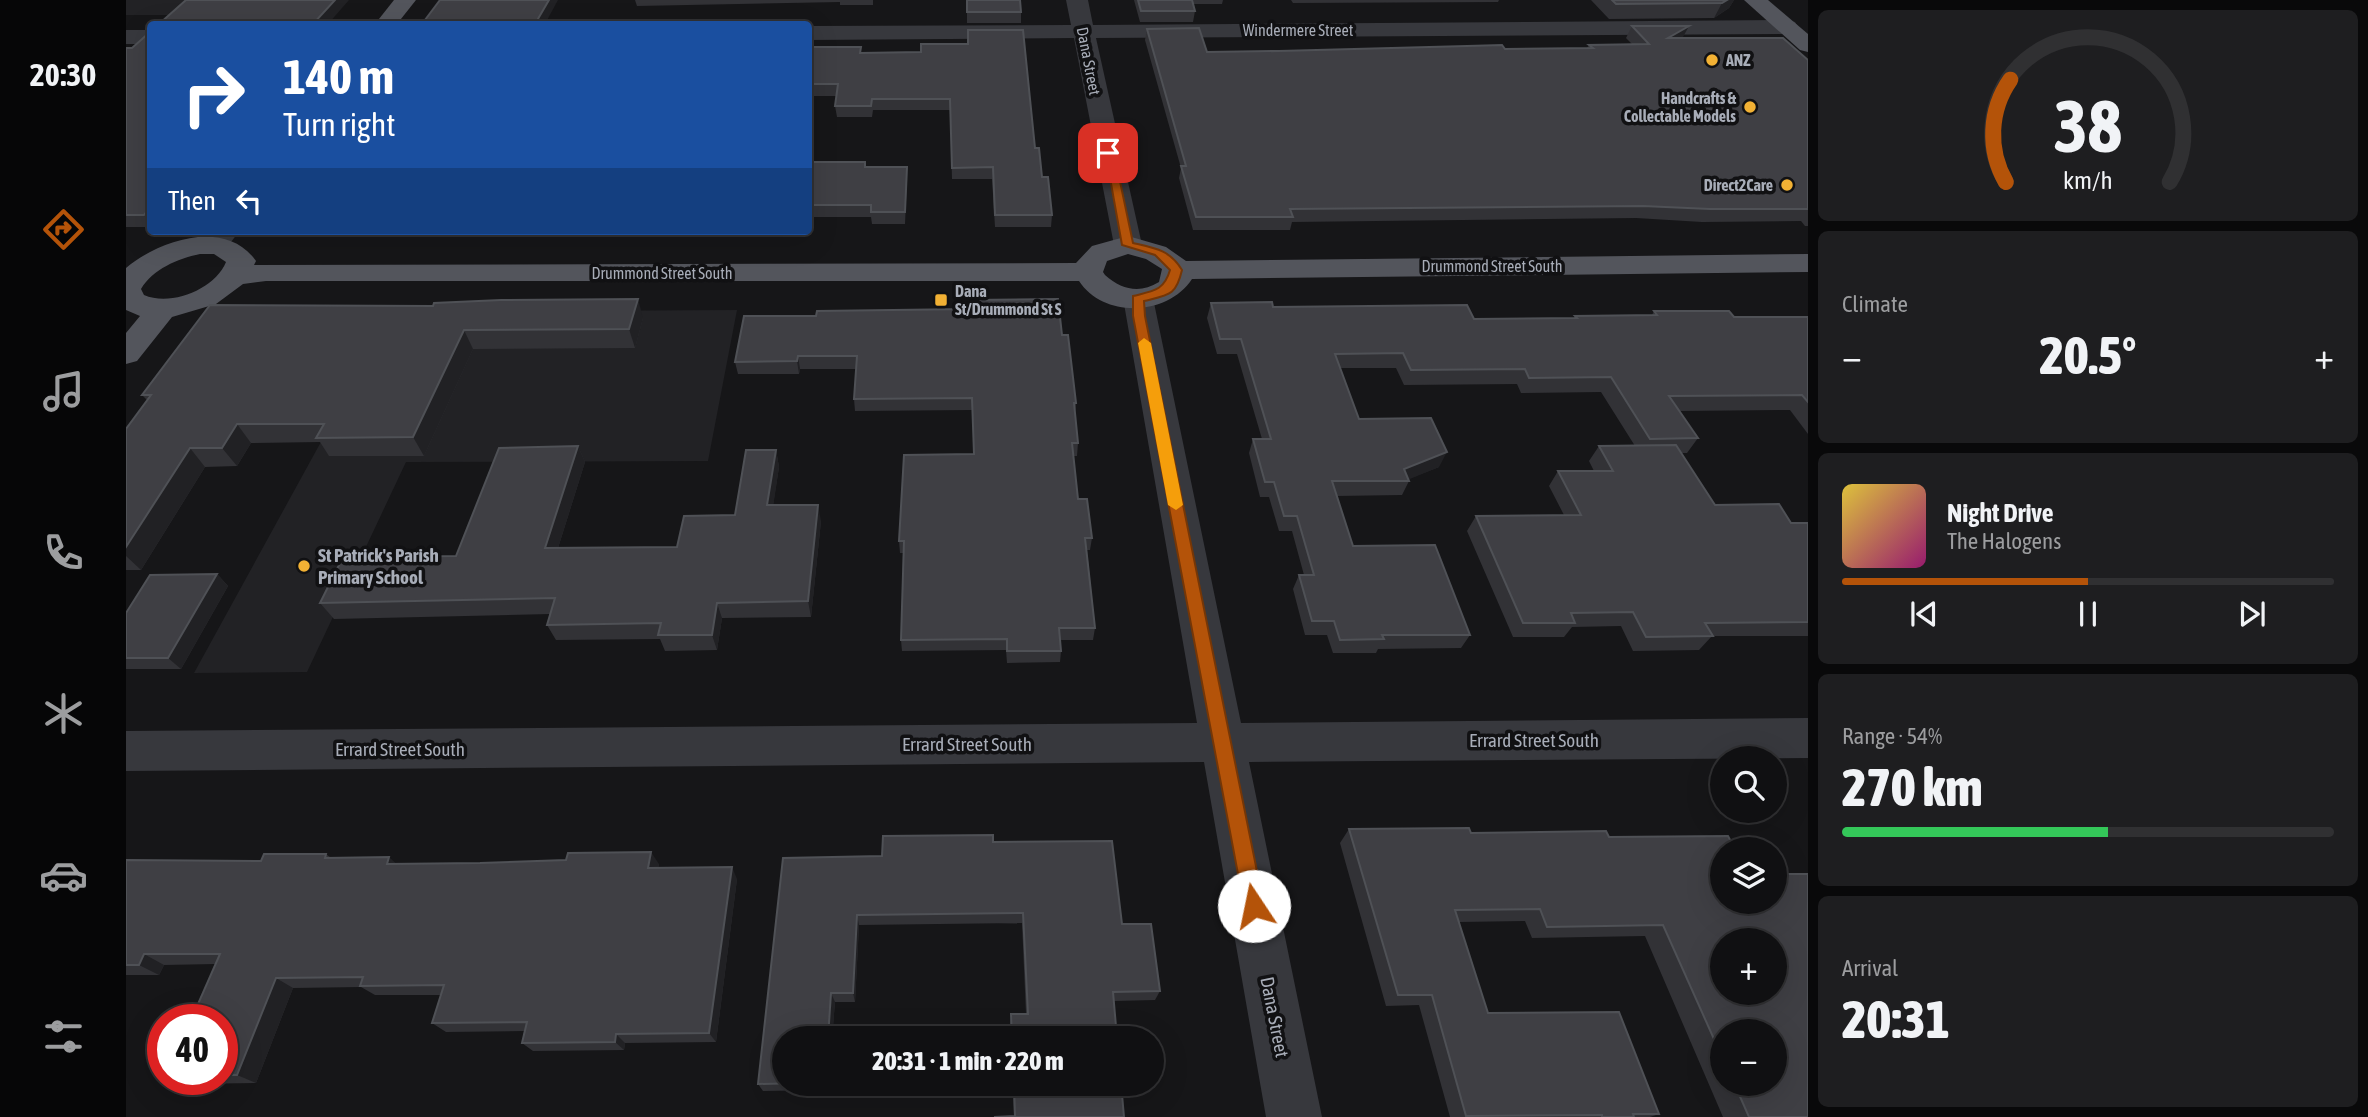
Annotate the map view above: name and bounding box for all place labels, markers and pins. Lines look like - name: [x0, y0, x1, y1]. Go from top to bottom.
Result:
- place label: ANZ: [1725, 51, 1751, 69]
- marker: ANZ: [1704, 52, 1720, 68]
- place label: Handcrafts & Collectable Models: [1624, 89, 1737, 125]
- marker: Handcrafts & Collectable Models: [1742, 99, 1758, 115]
- pin: [1078, 123, 1138, 183]
- place label: Direct2Care: [1704, 176, 1773, 194]
- marker: Direct2Care: [1779, 177, 1795, 193]
- place label: Dana St/Drummond St S: [955, 282, 1062, 318]
- marker: Dana St/Drummond St S: [933, 292, 949, 308]
- place label: St Patrick's Parish Primary School: [318, 544, 439, 588]
- marker: St Patrick's Parish Primary School: [296, 558, 312, 574]

